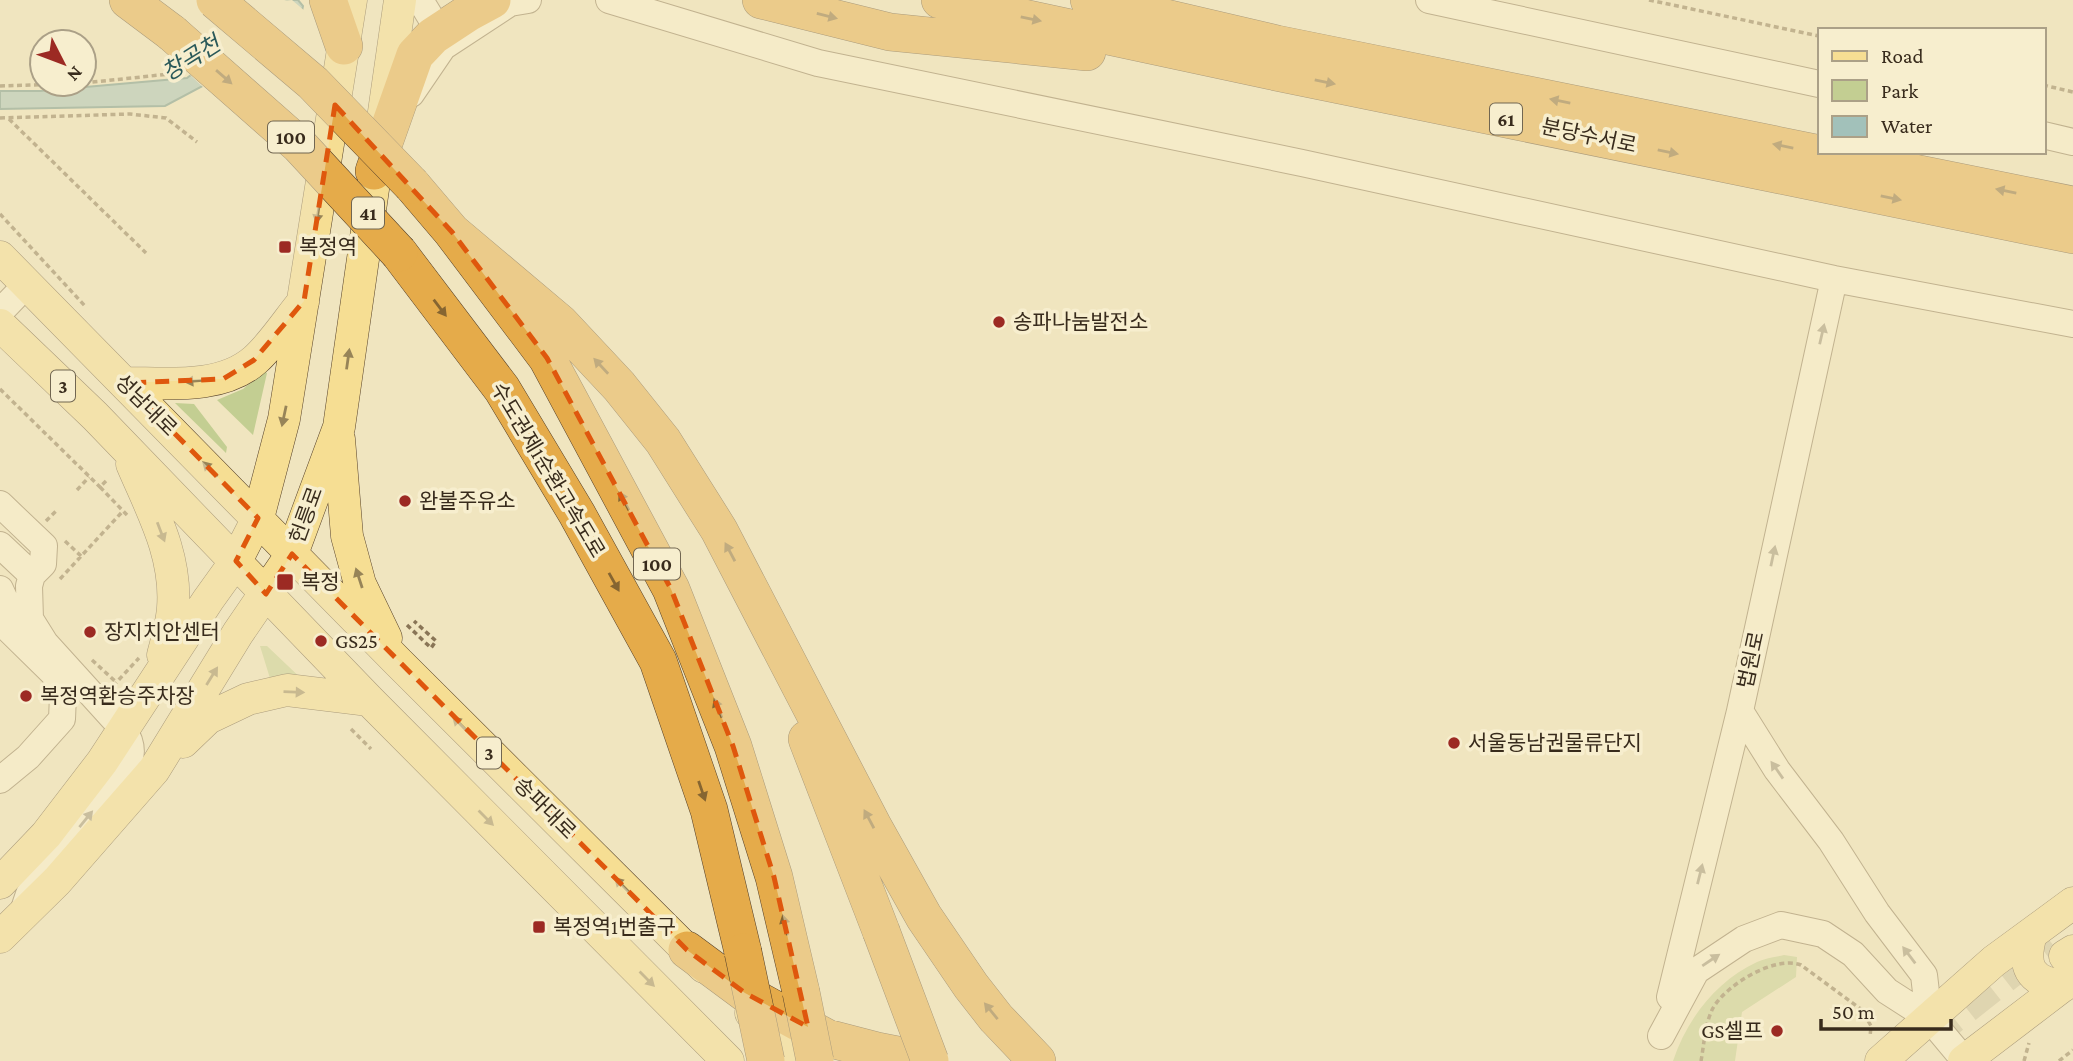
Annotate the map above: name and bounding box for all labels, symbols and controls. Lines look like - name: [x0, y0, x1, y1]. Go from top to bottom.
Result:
- one-way arrow: [816, 11, 838, 22]
- one-way arrow: [1020, 14, 1042, 25]
- north arrow: [28, 28, 98, 98]
- legend: [1818, 28, 2045, 154]
- water label: 창곡천: [157, 29, 227, 86]
- text: Road: [1881, 44, 1924, 68]
- text: N: [63, 62, 87, 86]
- one-way arrow: [215, 69, 232, 84]
- one-way arrow: [1314, 77, 1336, 88]
- text: Park: [1881, 79, 1918, 103]
- one-way arrow: [1549, 95, 1571, 106]
- road number: 61: [1490, 104, 1522, 134]
- street label: 분당수서로: [1539, 114, 1639, 158]
- text: Water: [1881, 114, 1933, 138]
- road number: 100: [268, 122, 314, 153]
- one-way arrow: [1772, 140, 1794, 151]
- one-way arrow: [1657, 147, 1679, 158]
- one-way arrow: [1995, 186, 2017, 197]
- one-way arrow: [1880, 192, 1902, 203]
- road number: 41: [352, 197, 384, 228]
- one-way arrow: [312, 202, 323, 224]
- place label: 복정역: [299, 235, 357, 259]
- marker: 복정역: [277, 239, 293, 255]
- one-way arrow: [433, 298, 447, 317]
- place label: 송파나눔발전소: [1013, 310, 1148, 334]
- marker: 송파나눔발전소: [991, 314, 1007, 330]
- one-way arrow: [1817, 323, 1828, 345]
- one-way arrow: [343, 348, 354, 370]
- one-way arrow: [593, 358, 609, 375]
- street label: 성남대로: [110, 369, 182, 441]
- road number: 3: [51, 370, 75, 402]
- one-way arrow: [184, 376, 206, 387]
- street label: 수도권제1순환고속도로: [486, 378, 610, 562]
- one-way arrow: [279, 405, 290, 427]
- one-way arrow: [202, 461, 218, 478]
- street label: 헌릉로: [285, 484, 327, 546]
- place label: 완불주유소: [419, 489, 516, 513]
- one-way arrow: [618, 491, 630, 511]
- marker: 완불주유소: [397, 493, 413, 509]
- one-way arrow: [156, 522, 167, 543]
- one-way arrow: [725, 542, 736, 562]
- one-way arrow: [1768, 545, 1779, 567]
- road number: 100: [634, 548, 680, 580]
- one-way arrow: [353, 567, 364, 588]
- place label: 복정: [301, 570, 340, 594]
- marker: 복정: [275, 572, 295, 592]
- one-way arrow: [608, 572, 620, 592]
- place label: 장지치안센터: [104, 620, 220, 644]
- marker: 장지치안센터: [82, 624, 98, 640]
- place label: GS25: [335, 629, 378, 653]
- street label: 법원로: [1733, 629, 1769, 691]
- marker: GS25: [313, 633, 329, 649]
- one-way arrow: [205, 666, 218, 685]
- place label: 복정역환승주차장: [40, 684, 195, 708]
- one-way arrow: [283, 686, 305, 697]
- marker: 복정역환승주차장: [18, 688, 34, 704]
- one-way arrow: [713, 698, 724, 719]
- one-way arrow: [453, 716, 469, 733]
- place label: 서울동남권물류단지: [1468, 731, 1642, 755]
- marker: 서울동남권물류단지: [1446, 735, 1462, 751]
- road number: 3: [477, 738, 501, 768]
- one-way arrow: [1770, 761, 1784, 779]
- street label: 송파대로: [509, 772, 581, 844]
- one-way arrow: [697, 781, 708, 802]
- one-way arrow: [478, 809, 494, 826]
- one-way arrow: [864, 809, 875, 829]
- one-way arrow: [79, 811, 94, 829]
- one-way arrow: [1695, 863, 1706, 885]
- one-way arrow: [613, 876, 630, 893]
- one-way arrow: [780, 914, 791, 936]
- place label: 복정역1번출구: [553, 915, 676, 939]
- marker: 복정역1번출구: [531, 919, 547, 935]
- one-way arrow: [1902, 946, 1916, 964]
- one-way arrow: [1701, 954, 1721, 967]
- one-way arrow: [638, 971, 655, 988]
- scale bar: [1821, 988, 1951, 1032]
- text: 50 m: [1832, 1000, 1875, 1024]
- one-way arrow: [983, 1002, 998, 1020]
- place label: GS셀프: [1701, 1019, 1763, 1043]
- marker: GS셀프: [1769, 1023, 1785, 1039]

